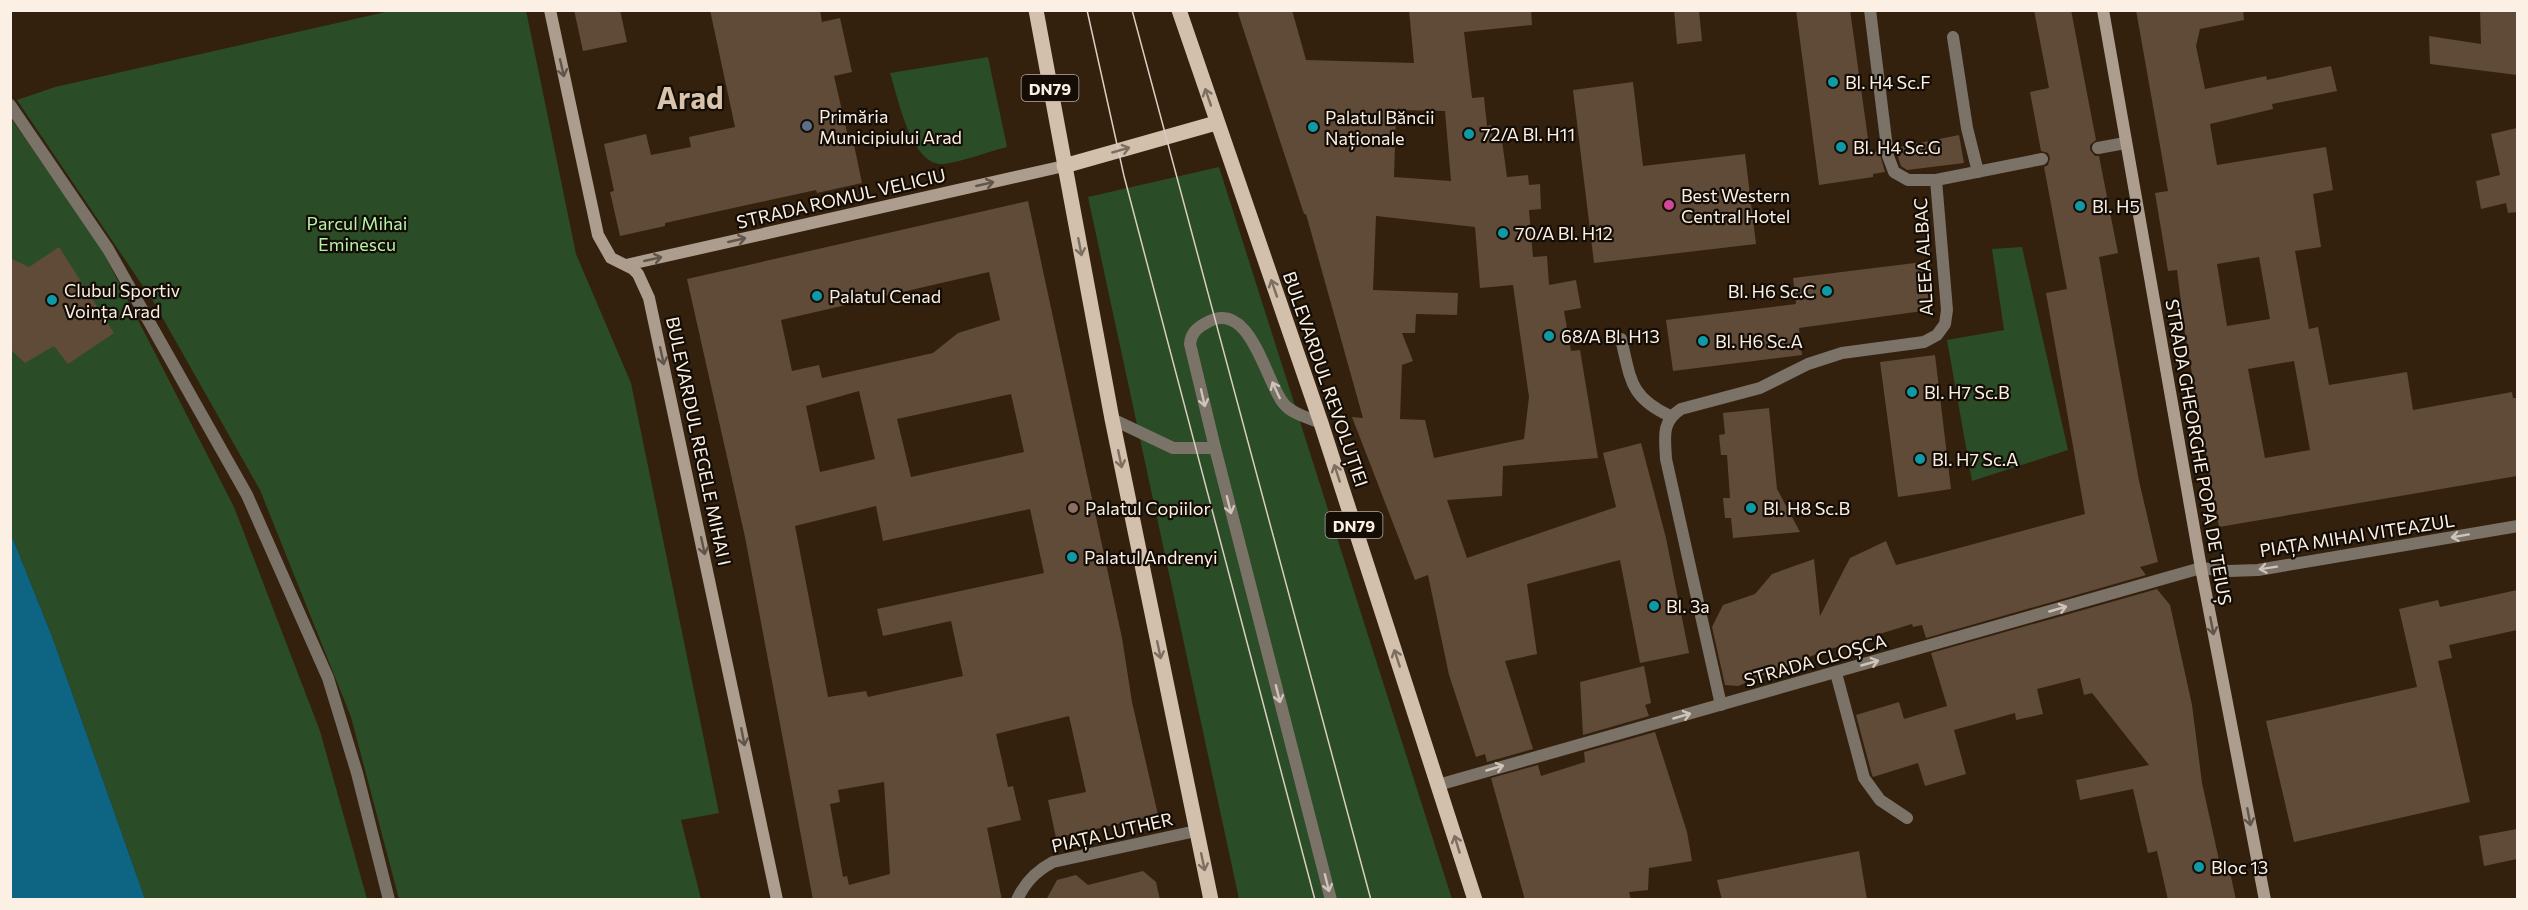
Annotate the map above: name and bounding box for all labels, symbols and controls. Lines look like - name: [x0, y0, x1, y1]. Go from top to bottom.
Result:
- one-way arrow: [557, 58, 569, 77]
- place label: Bl. H4 Sc.F: [1845, 71, 1931, 93]
- road number: DN79: [1022, 75, 1078, 101]
- marker: Bl. H4 Sc.F: [1826, 75, 1840, 89]
- district label: Arad: [657, 78, 724, 115]
- one-way arrow: [1201, 88, 1212, 107]
- place label: Primăria Municipiului Arad: [819, 105, 962, 148]
- place label: Palatul Băncii Naționale: [1325, 106, 1435, 150]
- marker: Primăria Municipiului Arad: [800, 119, 814, 133]
- marker: Palatul Băncii Naționale: [1306, 120, 1320, 134]
- place label: 72/A Bl. H11: [1481, 123, 1575, 145]
- marker: 72/A Bl. H11: [1462, 127, 1476, 141]
- place label: Bl. H4 Sc.G: [1853, 136, 1941, 158]
- marker: Bl. H4 Sc.G: [1834, 140, 1848, 154]
- one-way arrow: [1111, 144, 1130, 155]
- street label: STRADA ROMUL VELICIU: [734, 163, 948, 233]
- one-way arrow: [975, 178, 994, 189]
- place label: Best Western Central Hotel: [1681, 184, 1790, 227]
- place label: Bl. H5: [2092, 195, 2140, 217]
- street label: ALEEA ALBAC: [1909, 197, 1937, 317]
- marker: Best Western Central Hotel: [1662, 198, 1676, 212]
- marker: Bl. H5: [2073, 199, 2087, 213]
- park label: Parcul Mihai Eminescu: [307, 212, 407, 255]
- place label: 70/A Bl. H12: [1515, 222, 1613, 244]
- marker: 70/A Bl. H12: [1496, 226, 1510, 240]
- one-way arrow: [727, 233, 746, 245]
- one-way arrow: [1075, 237, 1086, 256]
- one-way arrow: [643, 252, 662, 264]
- street label: BULEVARDUL REVOLUȚIEI: [1278, 268, 1373, 490]
- place label: Clubul Sportiv Voința Arad: [64, 279, 180, 323]
- one-way arrow: [1268, 279, 1279, 298]
- place label: Bl. H6 Sc.C: [1728, 280, 1815, 302]
- marker: Bl. H6 Sc.C: [1820, 284, 1834, 298]
- place label: Palatul Cenad: [829, 285, 941, 307]
- marker: Palatul Cenad: [810, 289, 824, 303]
- marker: Clubul Sportiv Voința Arad: [45, 293, 59, 307]
- street label: STRADA GHEORGHE POPA DE TEIUȘ: [2160, 297, 2237, 607]
- street label: BULEVARDUL REGELE MIHAI I: [662, 314, 736, 568]
- place label: 68/A Bl. H13: [1561, 325, 1660, 347]
- marker: 68/A Bl. H13: [1542, 329, 1556, 343]
- place label: Bl. H6 Sc.A: [1715, 330, 1803, 352]
- marker: Bl. H6 Sc.A: [1696, 334, 1710, 348]
- one-way arrow: [656, 346, 668, 365]
- one-way arrow: [1270, 381, 1281, 399]
- place label: Bl. H7 Sc.B: [1924, 381, 2010, 403]
- marker: Bl. H7 Sc.B: [1905, 385, 1919, 399]
- one-way arrow: [1197, 389, 1209, 408]
- place label: Bl. H7 Sc.A: [1932, 448, 2018, 470]
- one-way arrow: [1115, 449, 1126, 468]
- marker: Bl. H7 Sc.A: [1913, 452, 1927, 466]
- one-way arrow: [1331, 464, 1342, 483]
- one-way arrow: [1224, 495, 1236, 514]
- place label: Palatul Copiilor: [1085, 497, 1211, 519]
- place label: Bl. H8 Sc.B: [1763, 497, 1850, 519]
- marker: Palatul Copiilor: [1066, 501, 1080, 515]
- marker: Bl. H8 Sc.B: [1744, 501, 1758, 515]
- street label: PIAȚA MIHAI VITEAZUL: [2258, 509, 2456, 562]
- road number: DN79: [1326, 512, 1382, 538]
- one-way arrow: [2450, 530, 2470, 541]
- one-way arrow: [698, 536, 709, 555]
- place label: Palatul Andrenyi: [1084, 546, 1218, 568]
- marker: Palatul Andrenyi: [1065, 550, 1079, 564]
- one-way arrow: [2258, 563, 2278, 574]
- place label: Bl. 3a: [1666, 595, 1710, 617]
- marker: Bl. 3a: [1647, 599, 1661, 613]
- one-way arrow: [2048, 603, 2067, 614]
- one-way arrow: [2207, 615, 2218, 635]
- street label: STRADA CLOȘCA: [1741, 629, 1889, 692]
- one-way arrow: [1154, 640, 1165, 659]
- one-way arrow: [1391, 649, 1402, 668]
- one-way arrow: [1860, 657, 1879, 668]
- one-way arrow: [1273, 684, 1284, 703]
- one-way arrow: [1673, 709, 1692, 721]
- one-way arrow: [738, 727, 749, 746]
- one-way arrow: [1485, 762, 1504, 773]
- street label: PIAȚA LUTHER: [1049, 807, 1175, 858]
- one-way arrow: [2244, 807, 2255, 826]
- one-way arrow: [1451, 835, 1462, 854]
- one-way arrow: [1198, 851, 1209, 871]
- place label: Bloc 13: [2211, 856, 2268, 878]
- marker: Bloc 13: [2192, 860, 2206, 874]
- one-way arrow: [1321, 873, 1333, 892]

